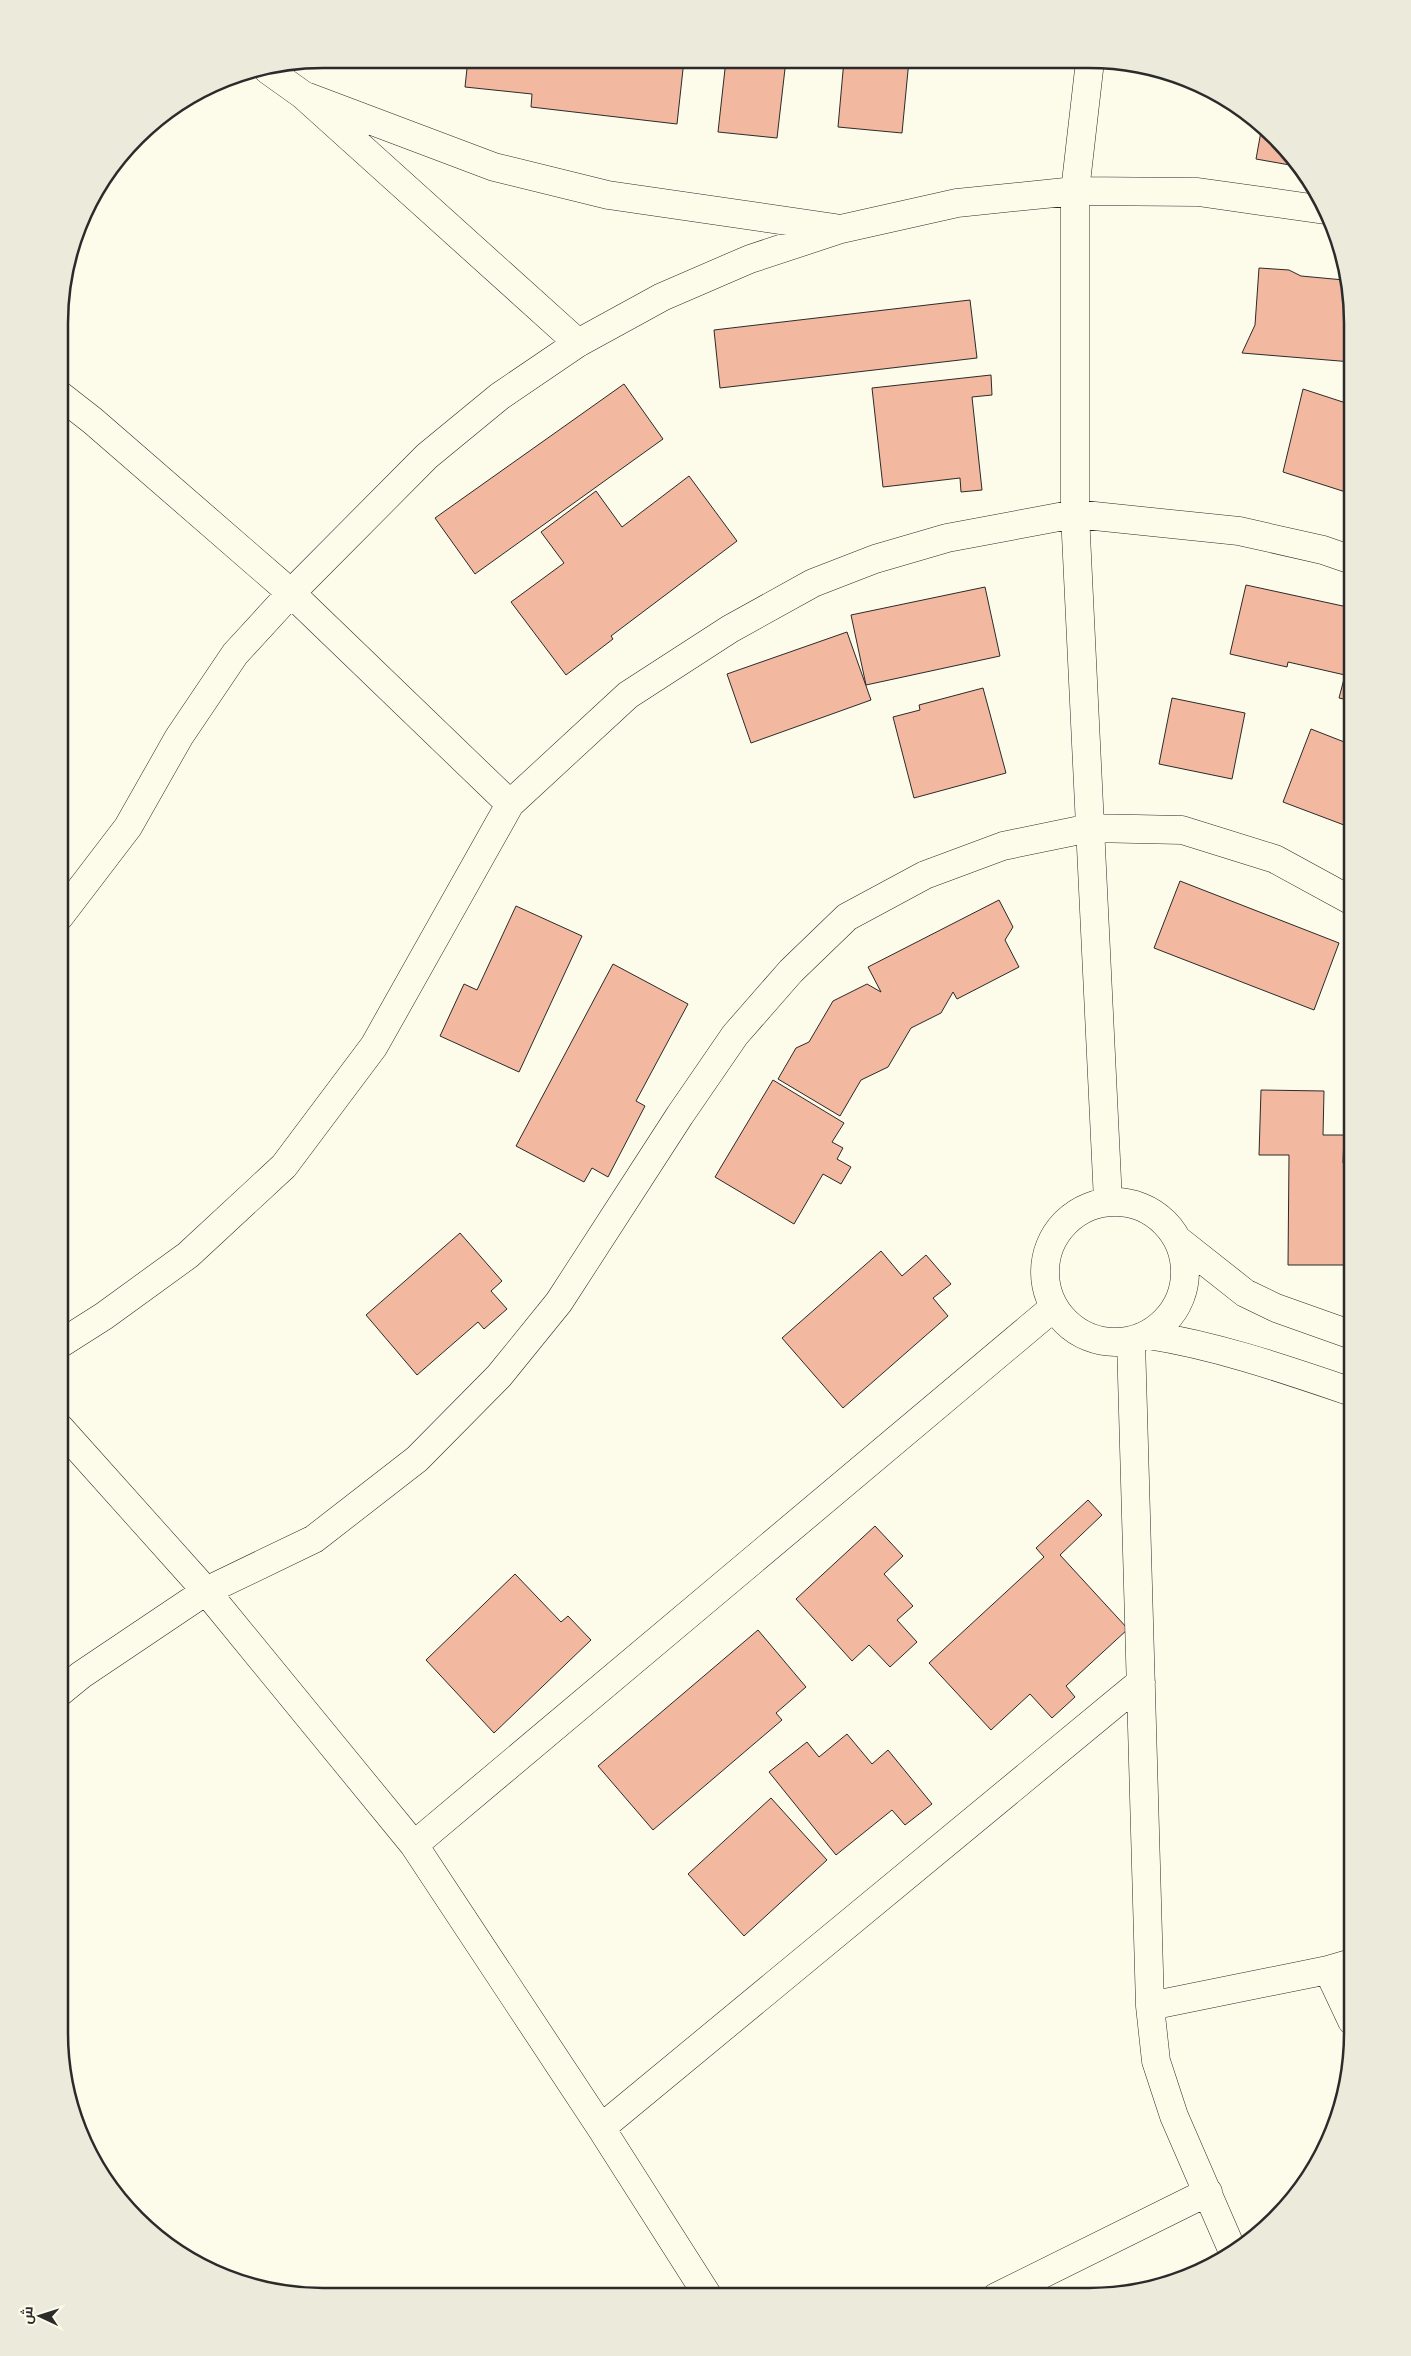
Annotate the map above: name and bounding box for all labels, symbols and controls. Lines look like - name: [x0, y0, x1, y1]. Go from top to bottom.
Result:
- north arrow: [15, 2291, 65, 2341]
- text: ش: [16, 2305, 38, 2325]

